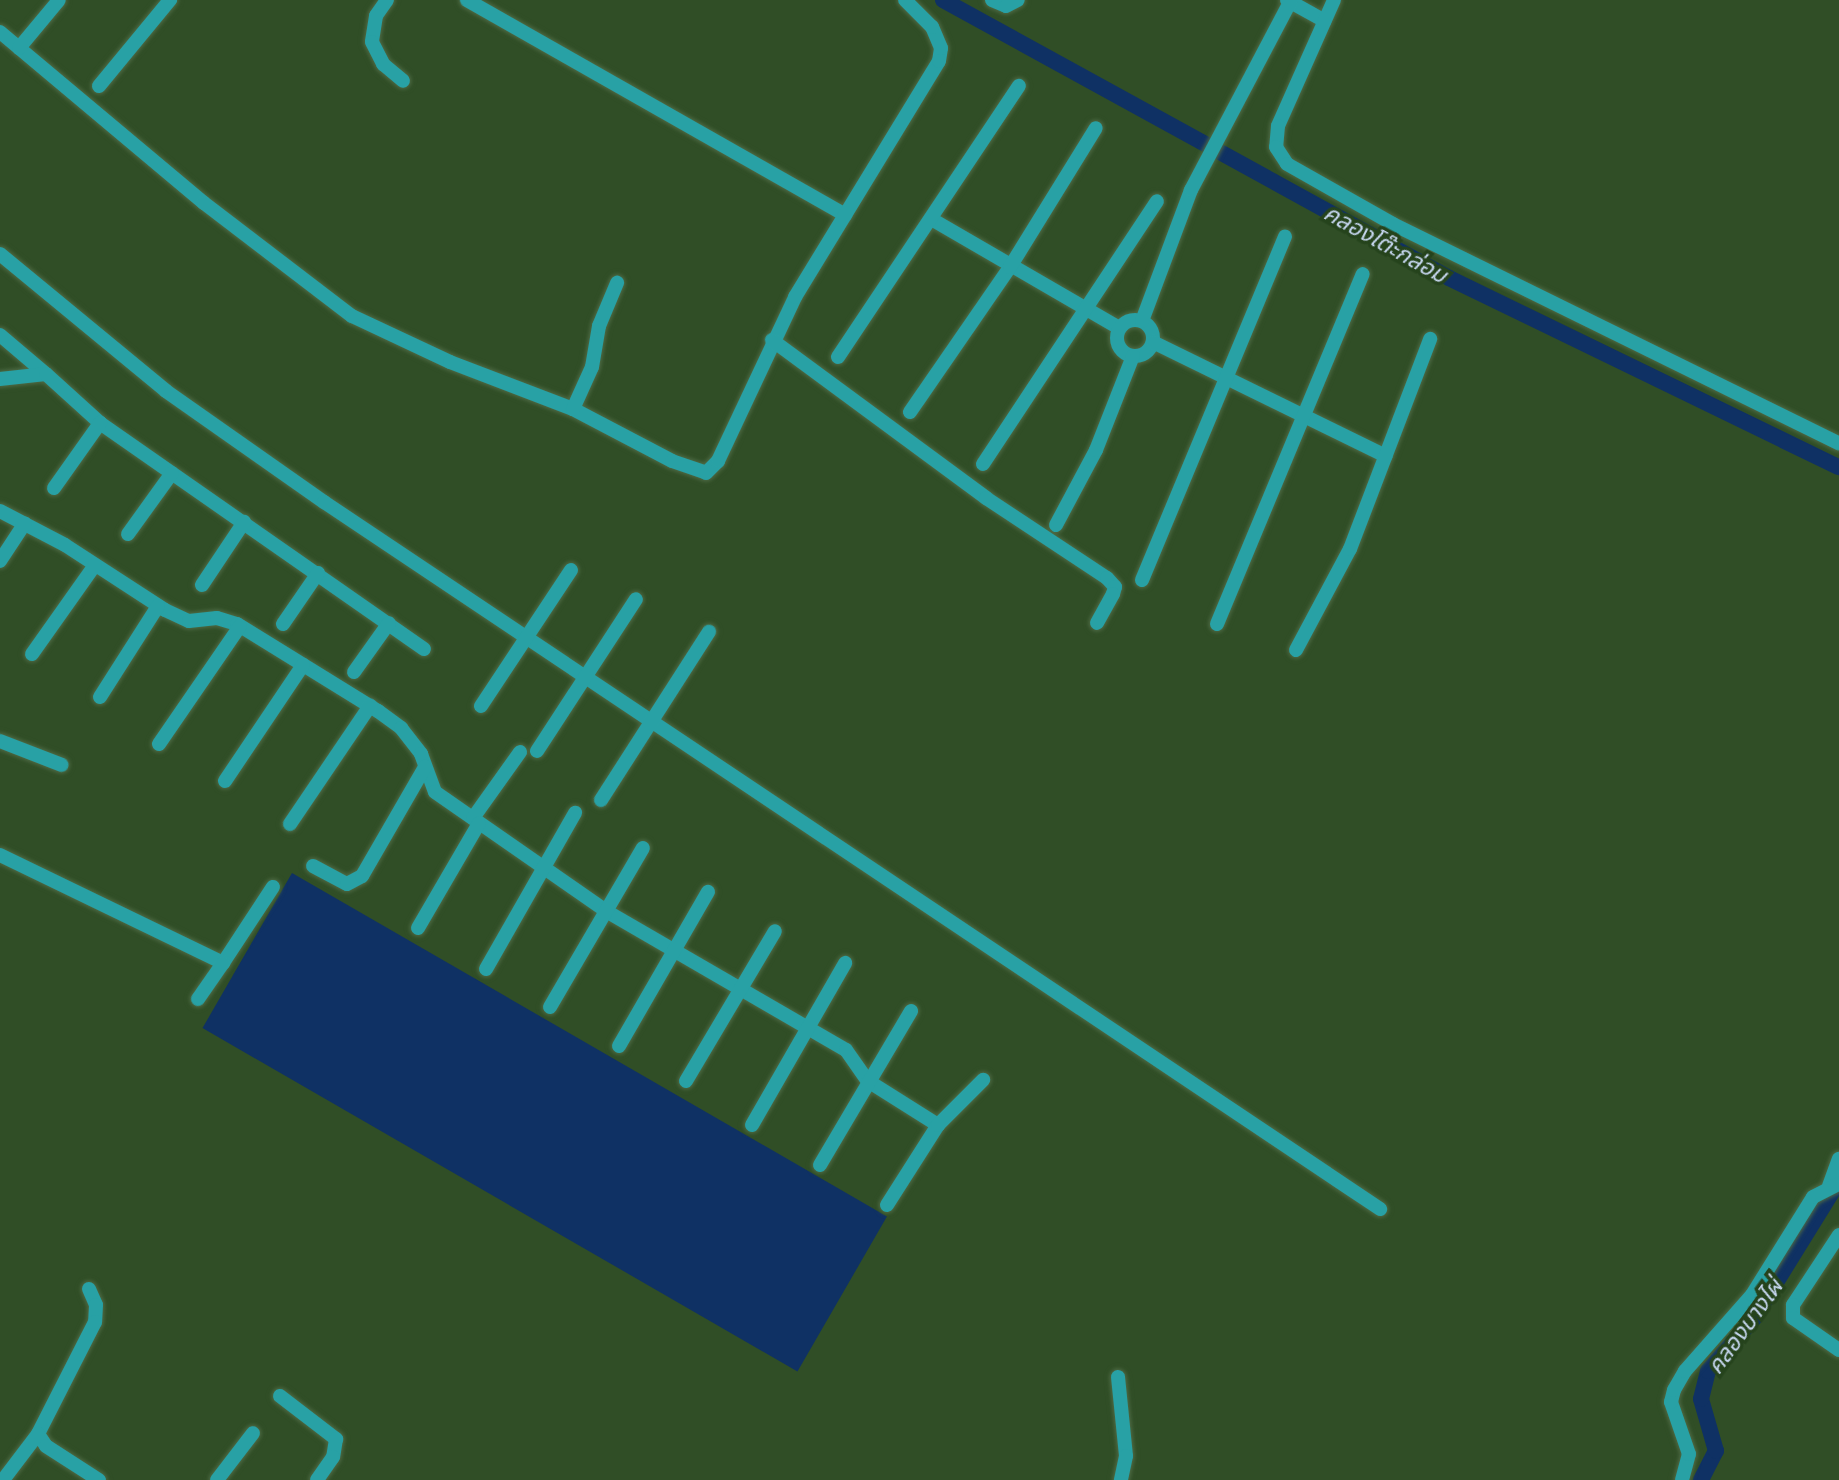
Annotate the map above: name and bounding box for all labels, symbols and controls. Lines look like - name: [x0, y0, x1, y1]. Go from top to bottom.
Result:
- water label: คลองโต๊ะกล่อม: [1320, 198, 1452, 288]
- water label: คลองบางไผ่: [1700, 1273, 1788, 1379]

